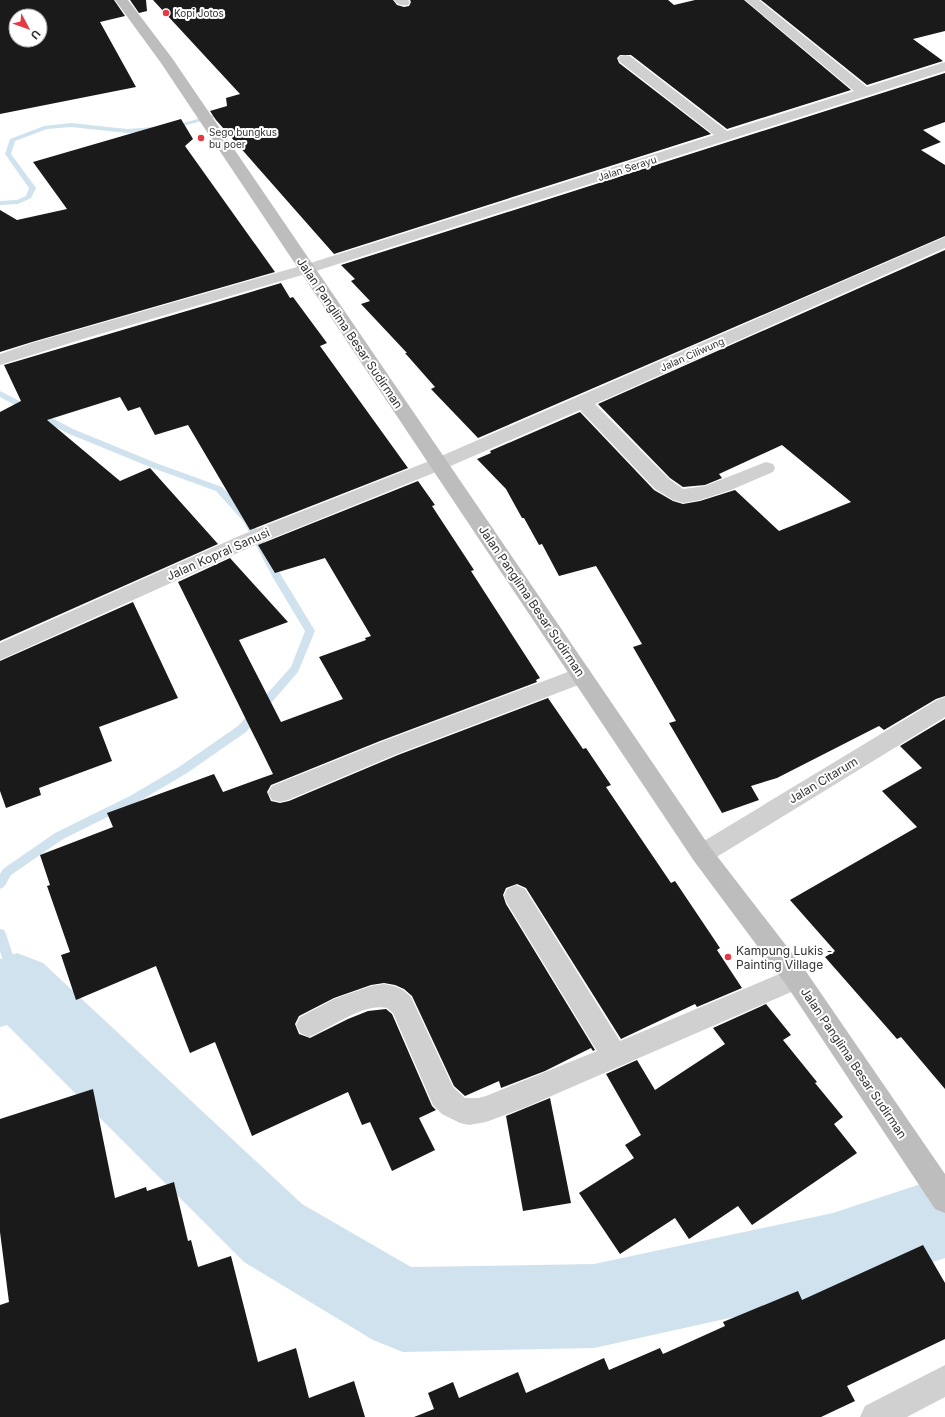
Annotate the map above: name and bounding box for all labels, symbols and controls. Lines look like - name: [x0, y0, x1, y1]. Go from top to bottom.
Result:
- place label: Kopi Jotos: [174, 7, 224, 19]
- north arrow: [8, 8, 48, 48]
- marker: Kopi Jotos: [161, 8, 171, 18]
- text: U: [28, 27, 43, 42]
- place label: Sego bungkus bu poer: [209, 126, 277, 150]
- marker: Sego bungkus bu poer: [196, 133, 206, 143]
- street label: Jalan Serayu: [596, 153, 658, 183]
- street label: Jalan Panglima Besar Sudirman: [294, 255, 406, 411]
- street label: Jalan Ciliwung: [658, 335, 726, 373]
- street label: Jalan Panglima Besar Sudirman: [476, 523, 588, 679]
- street label: Jalan Kopral Sanusi: [164, 524, 272, 583]
- street label: Jalan Citarum: [786, 753, 860, 807]
- place label: Kampung Lukis - Painting Village: [736, 943, 832, 972]
- marker: Kampung Lukis - Painting Village: [723, 952, 733, 962]
- street label: Jalan Panglima Besar Sudirman: [798, 985, 910, 1141]

